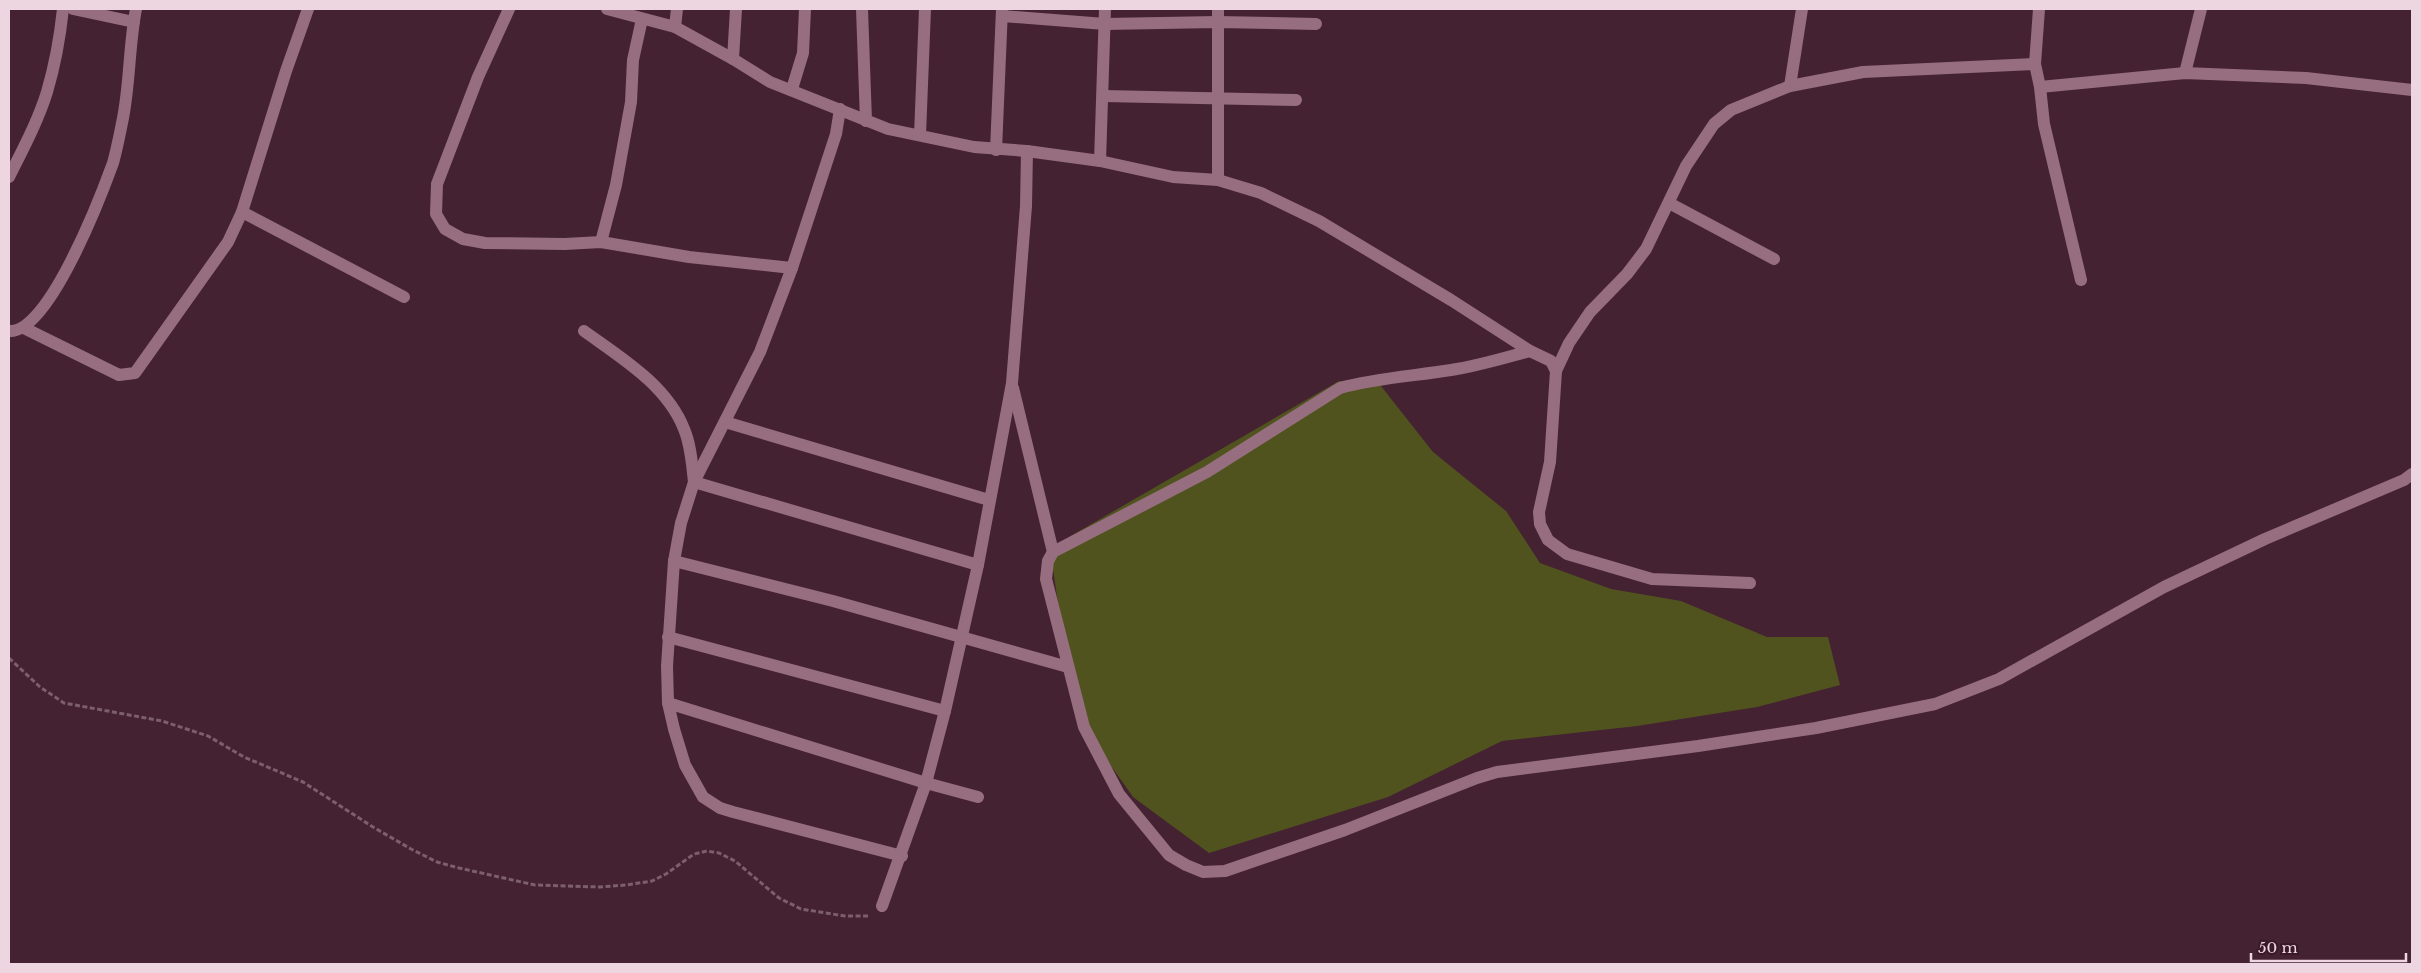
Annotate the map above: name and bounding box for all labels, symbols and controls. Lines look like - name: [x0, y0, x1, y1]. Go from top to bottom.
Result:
- scale bar: [2251, 930, 2406, 962]
- text: 50 m: [2258, 938, 2298, 957]

